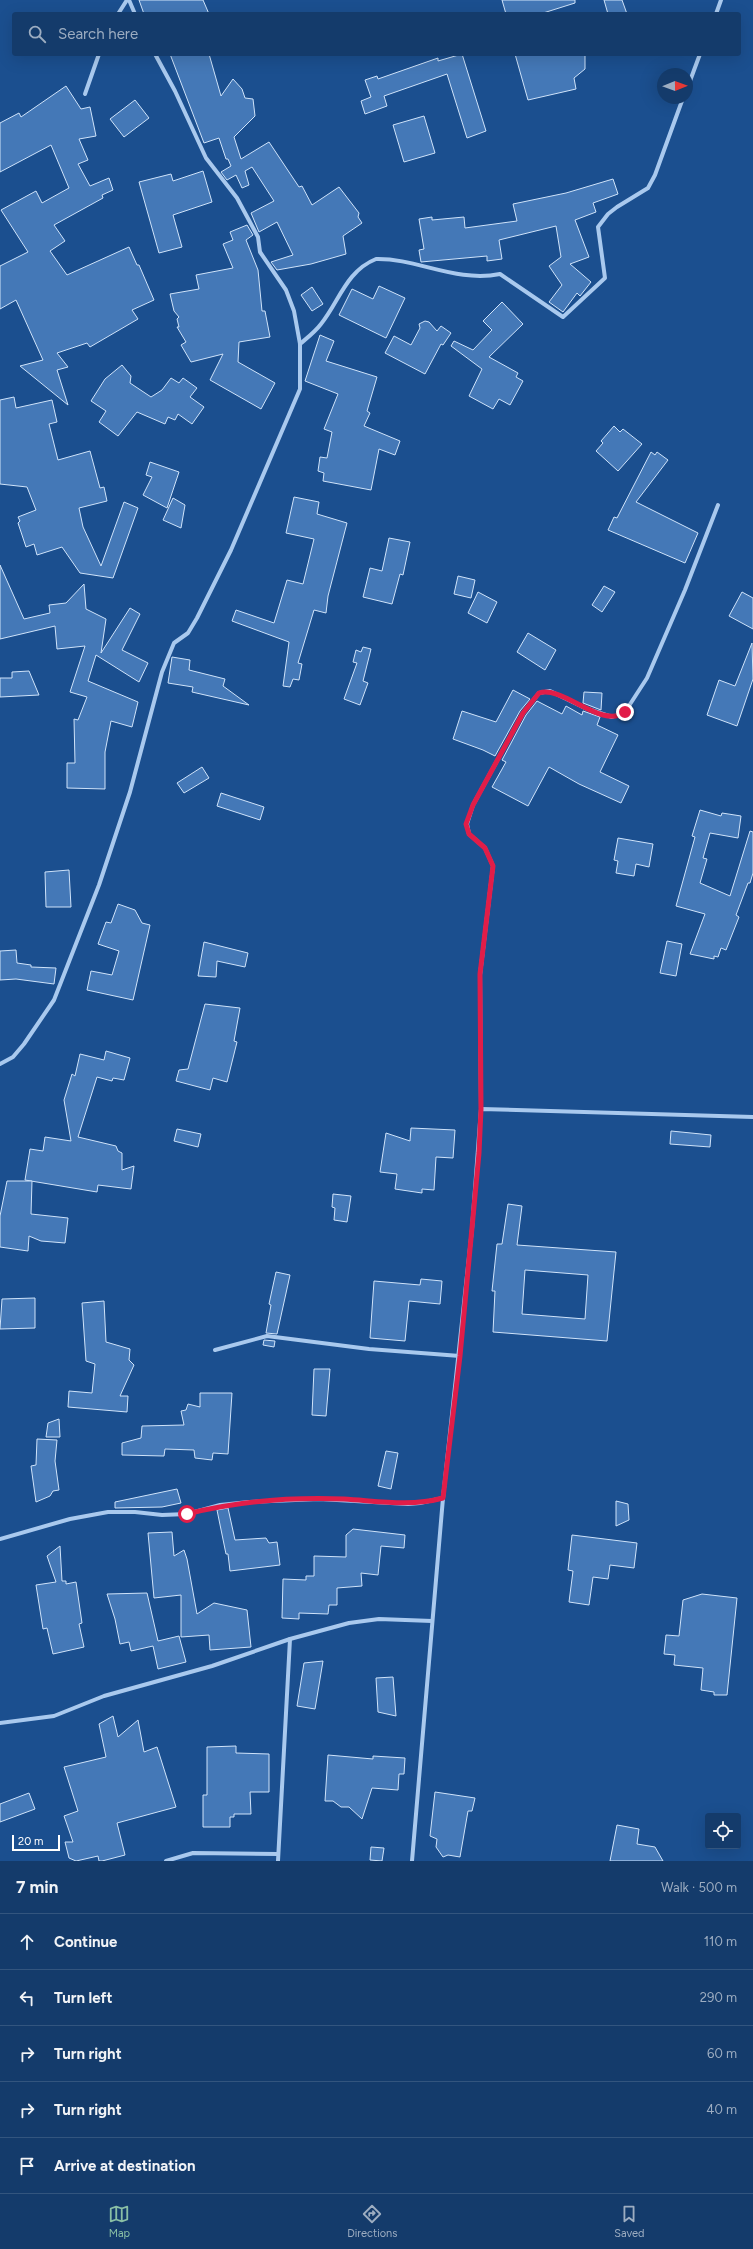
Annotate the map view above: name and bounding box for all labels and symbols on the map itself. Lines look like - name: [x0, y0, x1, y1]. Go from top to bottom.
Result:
- north arrow: [657, 68, 693, 104]
- route end: [616, 703, 634, 721]
- route start: [178, 1505, 196, 1523]
- scale bar: [12, 1833, 60, 1852]

